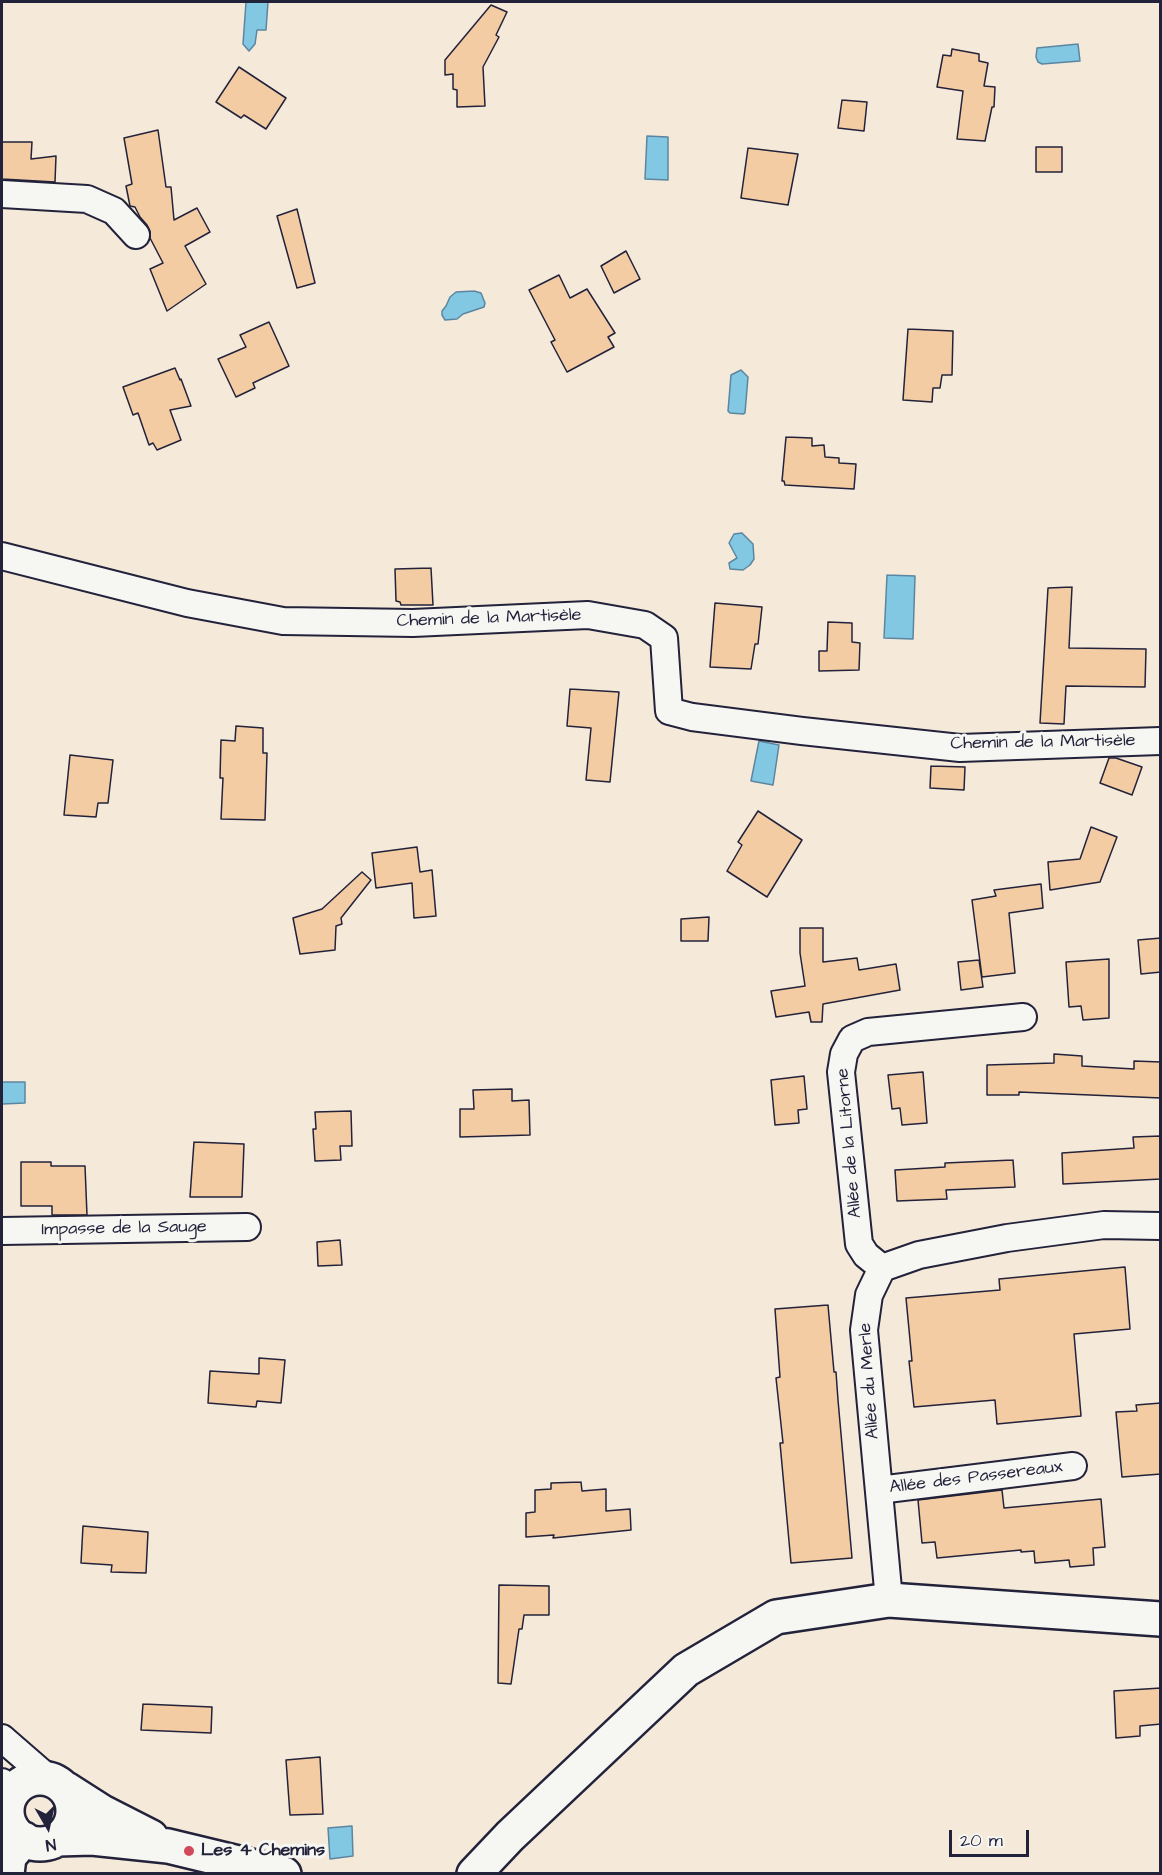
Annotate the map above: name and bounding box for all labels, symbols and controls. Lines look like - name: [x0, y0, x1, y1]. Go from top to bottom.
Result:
- street label: Chemin de la Martisèle: [396, 605, 582, 633]
- street label: Chemin de la Martisèle: [950, 731, 1136, 755]
- street label: Allée de la Litorne: [833, 1067, 867, 1219]
- street label: Impasse de la Sauge: [41, 1217, 207, 1241]
- street label: Allée du Merle: [855, 1322, 885, 1440]
- street label: Allée des Passereaux: [888, 1457, 1064, 1499]
- north arrow: [18, 1797, 78, 1857]
- scale bar: [952, 1818, 1032, 1856]
- text: 20 m: [960, 1828, 1003, 1853]
- text: N: [44, 1833, 57, 1856]
- place label: Les 4 Chemins: [201, 1840, 325, 1862]
- marker: Les 4 Chemins: [182, 1844, 196, 1858]

